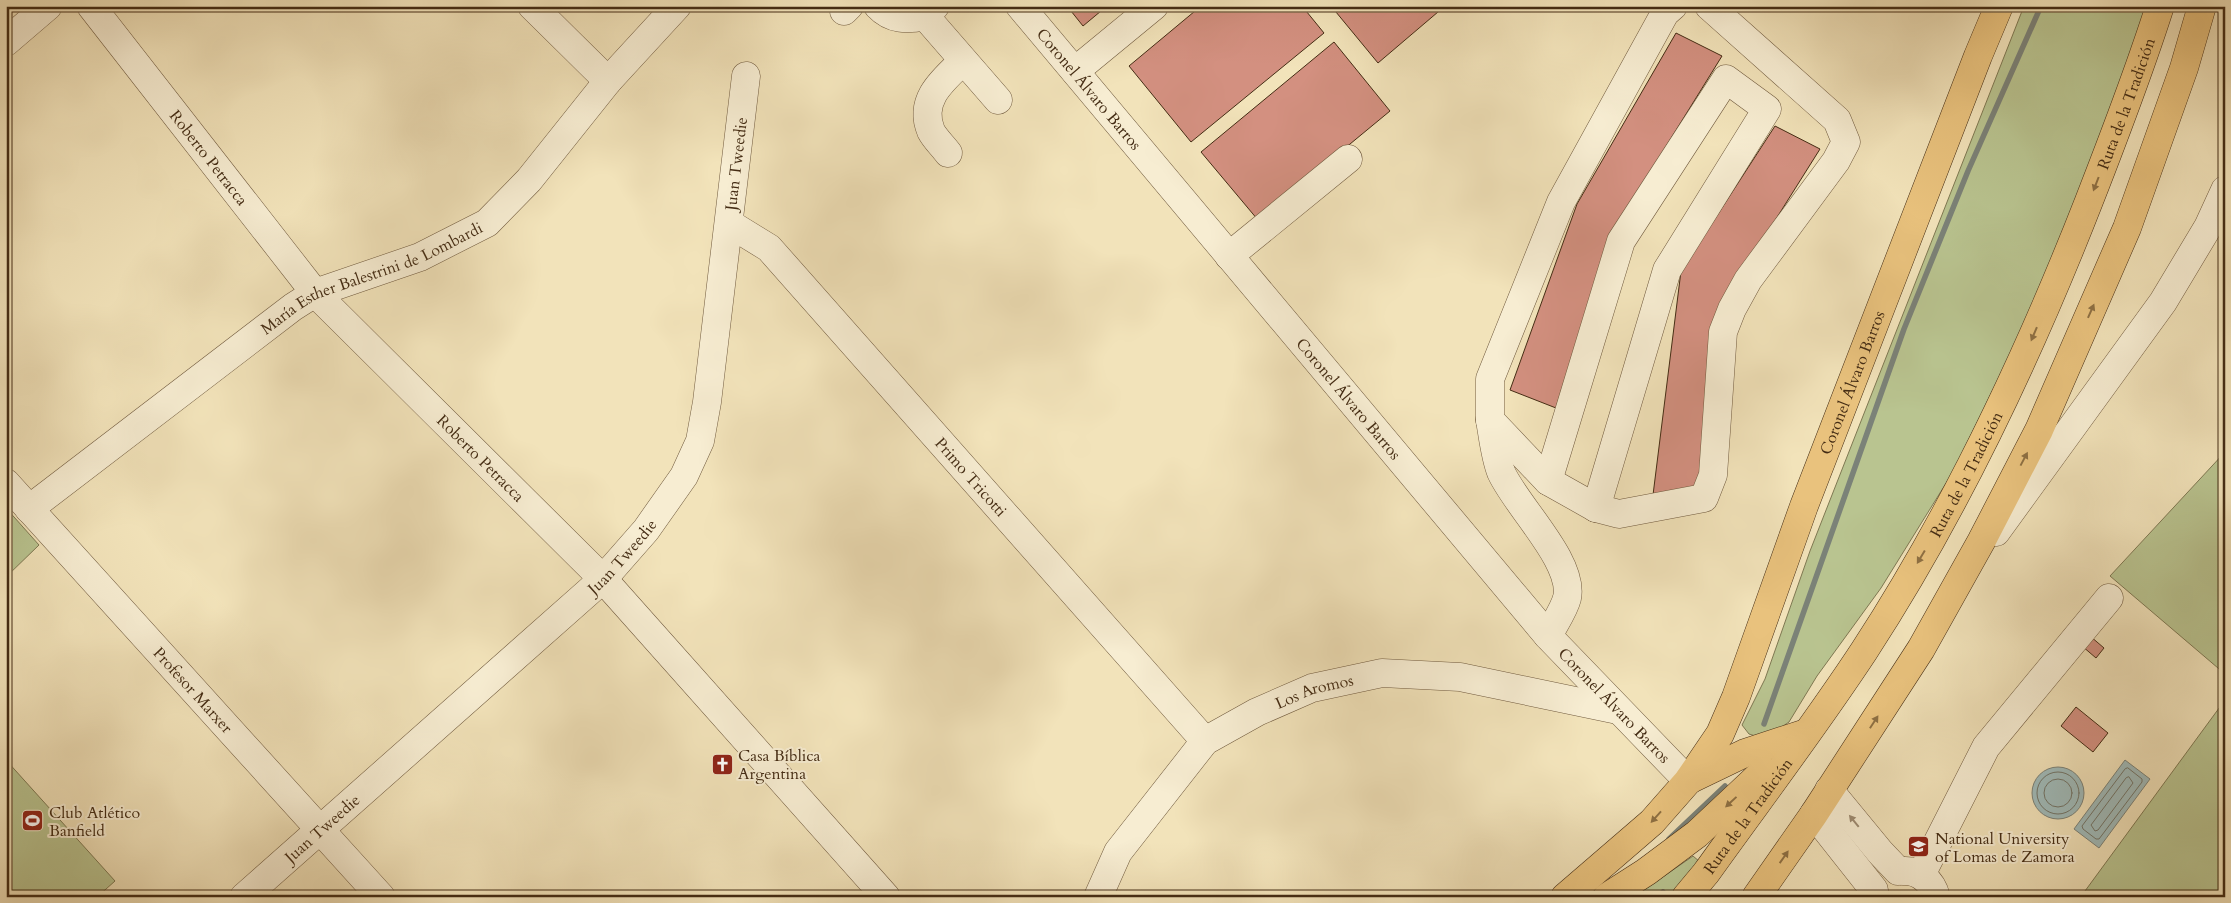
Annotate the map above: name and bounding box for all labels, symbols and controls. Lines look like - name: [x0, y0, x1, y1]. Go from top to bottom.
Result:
- street label: Coronel Álvaro Barros: [1031, 24, 1146, 155]
- street label: Ruta de la Tradición: [2092, 35, 2161, 173]
- street label: Roberto Petracca: [164, 106, 253, 210]
- street label: Juan Tweedie: [720, 116, 753, 214]
- one-way arrow: [2092, 177, 2100, 192]
- street label: María Esther Balestrini de Lombardi: [256, 217, 487, 340]
- one-way arrow: [2087, 304, 2095, 318]
- street label: Coronel Álvaro Barros: [1815, 307, 1891, 458]
- one-way arrow: [2030, 327, 2038, 341]
- street label: Coronel Álvaro Barros: [1291, 333, 1406, 465]
- street label: Ruta de la Tradición: [1925, 408, 2008, 541]
- street label: Roberto Petracca: [432, 410, 529, 507]
- street label: Primo Tricotti: [929, 433, 1012, 522]
- one-way arrow: [2020, 452, 2028, 467]
- street label: Juan Tweedie: [582, 515, 662, 601]
- one-way arrow: [1916, 550, 1926, 563]
- street label: Profesor Marxer: [148, 643, 237, 738]
- street label: Coronel Álvaro Barros: [1553, 643, 1675, 768]
- street label: Los Aromos: [1272, 669, 1355, 715]
- one-way arrow: [1869, 715, 1878, 728]
- place label: Casa Bíblica Argentina: [738, 745, 821, 785]
- church icon: Casa Bíblica Argentina: [710, 752, 734, 776]
- street label: Ruta de la Tradición: [1699, 754, 1798, 879]
- street label: Juan Tweedie: [279, 789, 365, 869]
- one-way arrow: [1726, 796, 1738, 808]
- place label: Club Atlético Banfield: [49, 802, 141, 842]
- sports icon: Club Atlético Banfield: [21, 809, 45, 833]
- one-way arrow: [1650, 811, 1662, 823]
- one-way arrow: [1849, 815, 1860, 828]
- place label: National University of Lomas de Zamora: [1935, 828, 2075, 868]
- school or university icon: National University of Lomas de Zamora: [1907, 835, 1931, 859]
- one-way arrow: [1779, 850, 1789, 864]

